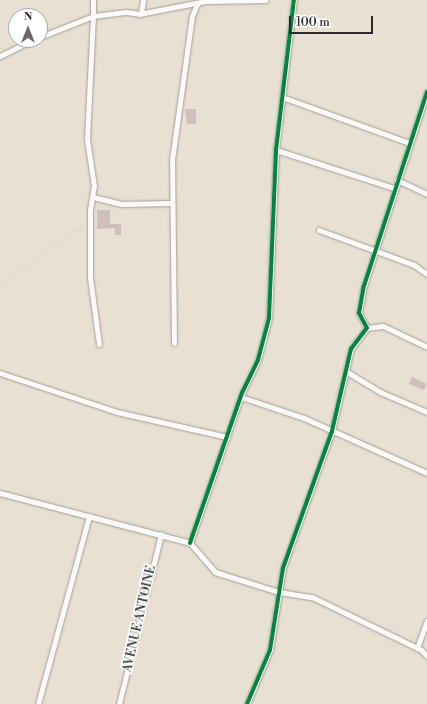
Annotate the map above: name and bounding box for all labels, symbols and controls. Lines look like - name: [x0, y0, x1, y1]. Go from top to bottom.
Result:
- north arrow: [8, 8, 48, 48]
- scale bar: [291, 8, 375, 34]
- text: N: [24, 10, 32, 24]
- text: 100 m: [296, 15, 330, 30]
- street label: AVENUE ANTOINE: [121, 564, 159, 674]

